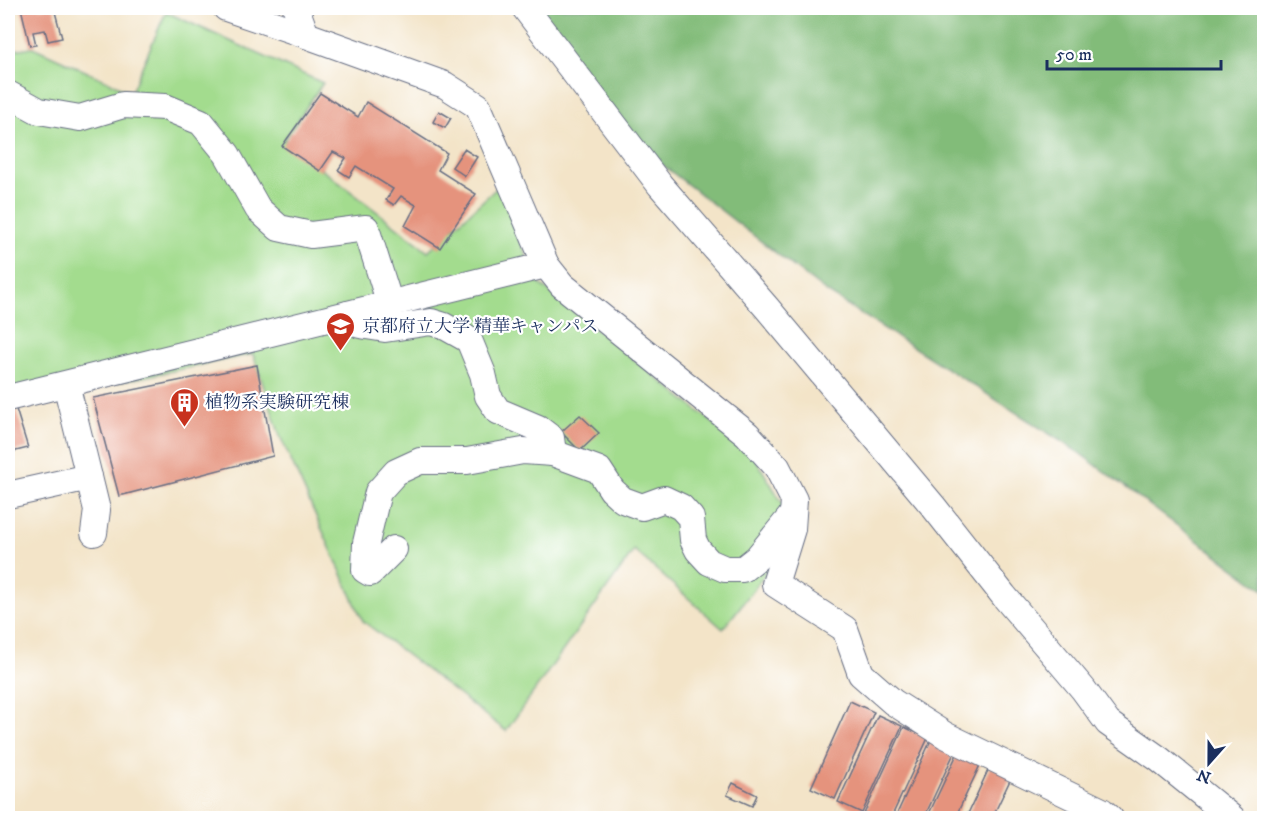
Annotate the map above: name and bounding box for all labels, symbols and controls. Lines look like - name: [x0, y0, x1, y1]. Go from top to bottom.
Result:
- scale bar: [1047, 33, 1221, 71]
- text: 50 m: [1056, 44, 1092, 66]
- school or university icon: 京都府立大学 精華キャンパス: [325, 310, 357, 352]
- place label: 京都府立大学 精華キャンパス: [362, 316, 599, 338]
- building icon: 植物系実験研究棟: [168, 386, 200, 428]
- place label: 植物系実験研究棟: [205, 392, 349, 414]
- north arrow: [1179, 733, 1239, 793]
- text: N: [1194, 764, 1214, 788]

